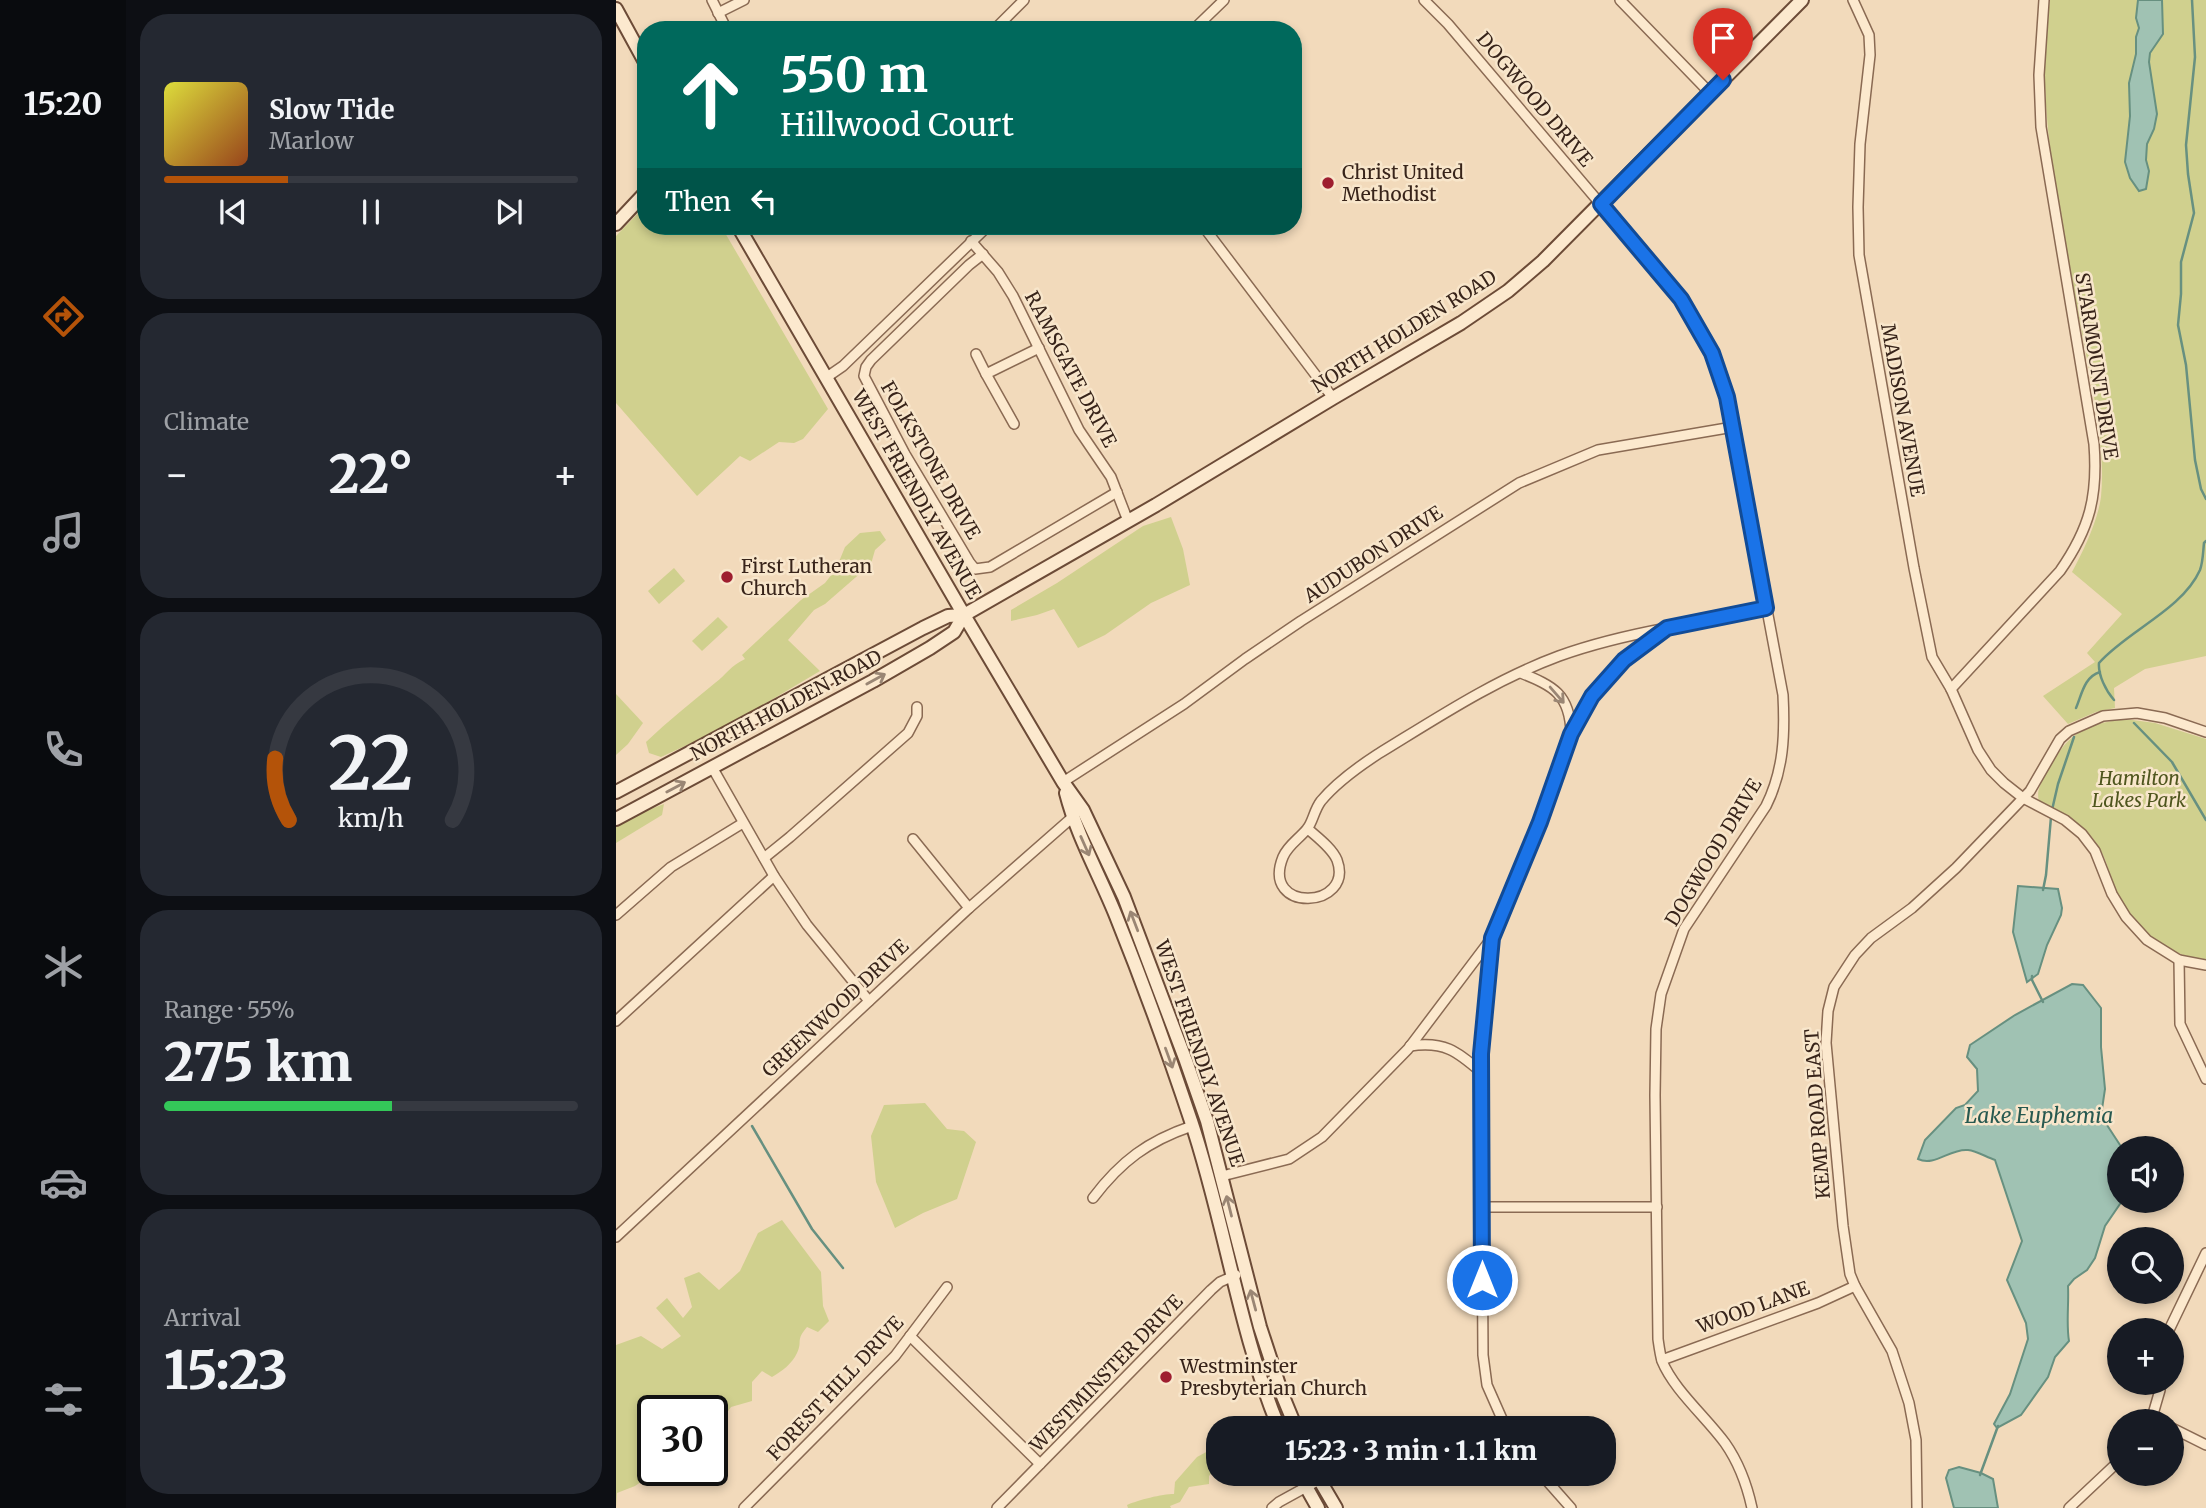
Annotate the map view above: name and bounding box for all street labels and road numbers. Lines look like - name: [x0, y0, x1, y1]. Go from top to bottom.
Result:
- street label: DOGWOOD DRIVE: [1472, 27, 1598, 171]
- street label: NORTH HOLDEN ROAD: [1307, 264, 1501, 398]
- street label: STARMOUNT DRIVE: [2070, 271, 2124, 461]
- street label: RAMSGATE DRIVE: [1020, 287, 1122, 451]
- street label: MADISON AVENUE: [1876, 322, 1930, 498]
- street label: FOLKSTONE DRIVE: [876, 377, 986, 543]
- street label: WEST FRIENDLY AVENUE: [847, 384, 987, 603]
- street label: AUDUBON DRIVE: [1298, 500, 1447, 608]
- street label: NORTH HOLDEN ROAD: [686, 644, 886, 766]
- street label: DOGWOOD DRIVE: [1659, 774, 1767, 930]
- street label: GREENWOOD DRIVE: [757, 934, 913, 1082]
- street label: WEST FRIENDLY AVENUE: [1150, 936, 1250, 1169]
- street label: KEMP ROAD EAST: [1799, 1028, 1835, 1200]
- street label: WOOD LANE: [1693, 1276, 1813, 1339]
- street label: WESTMINSTER DRIVE: [1024, 1289, 1187, 1457]
- street label: FOREST HILL DRIVE: [762, 1311, 908, 1465]

